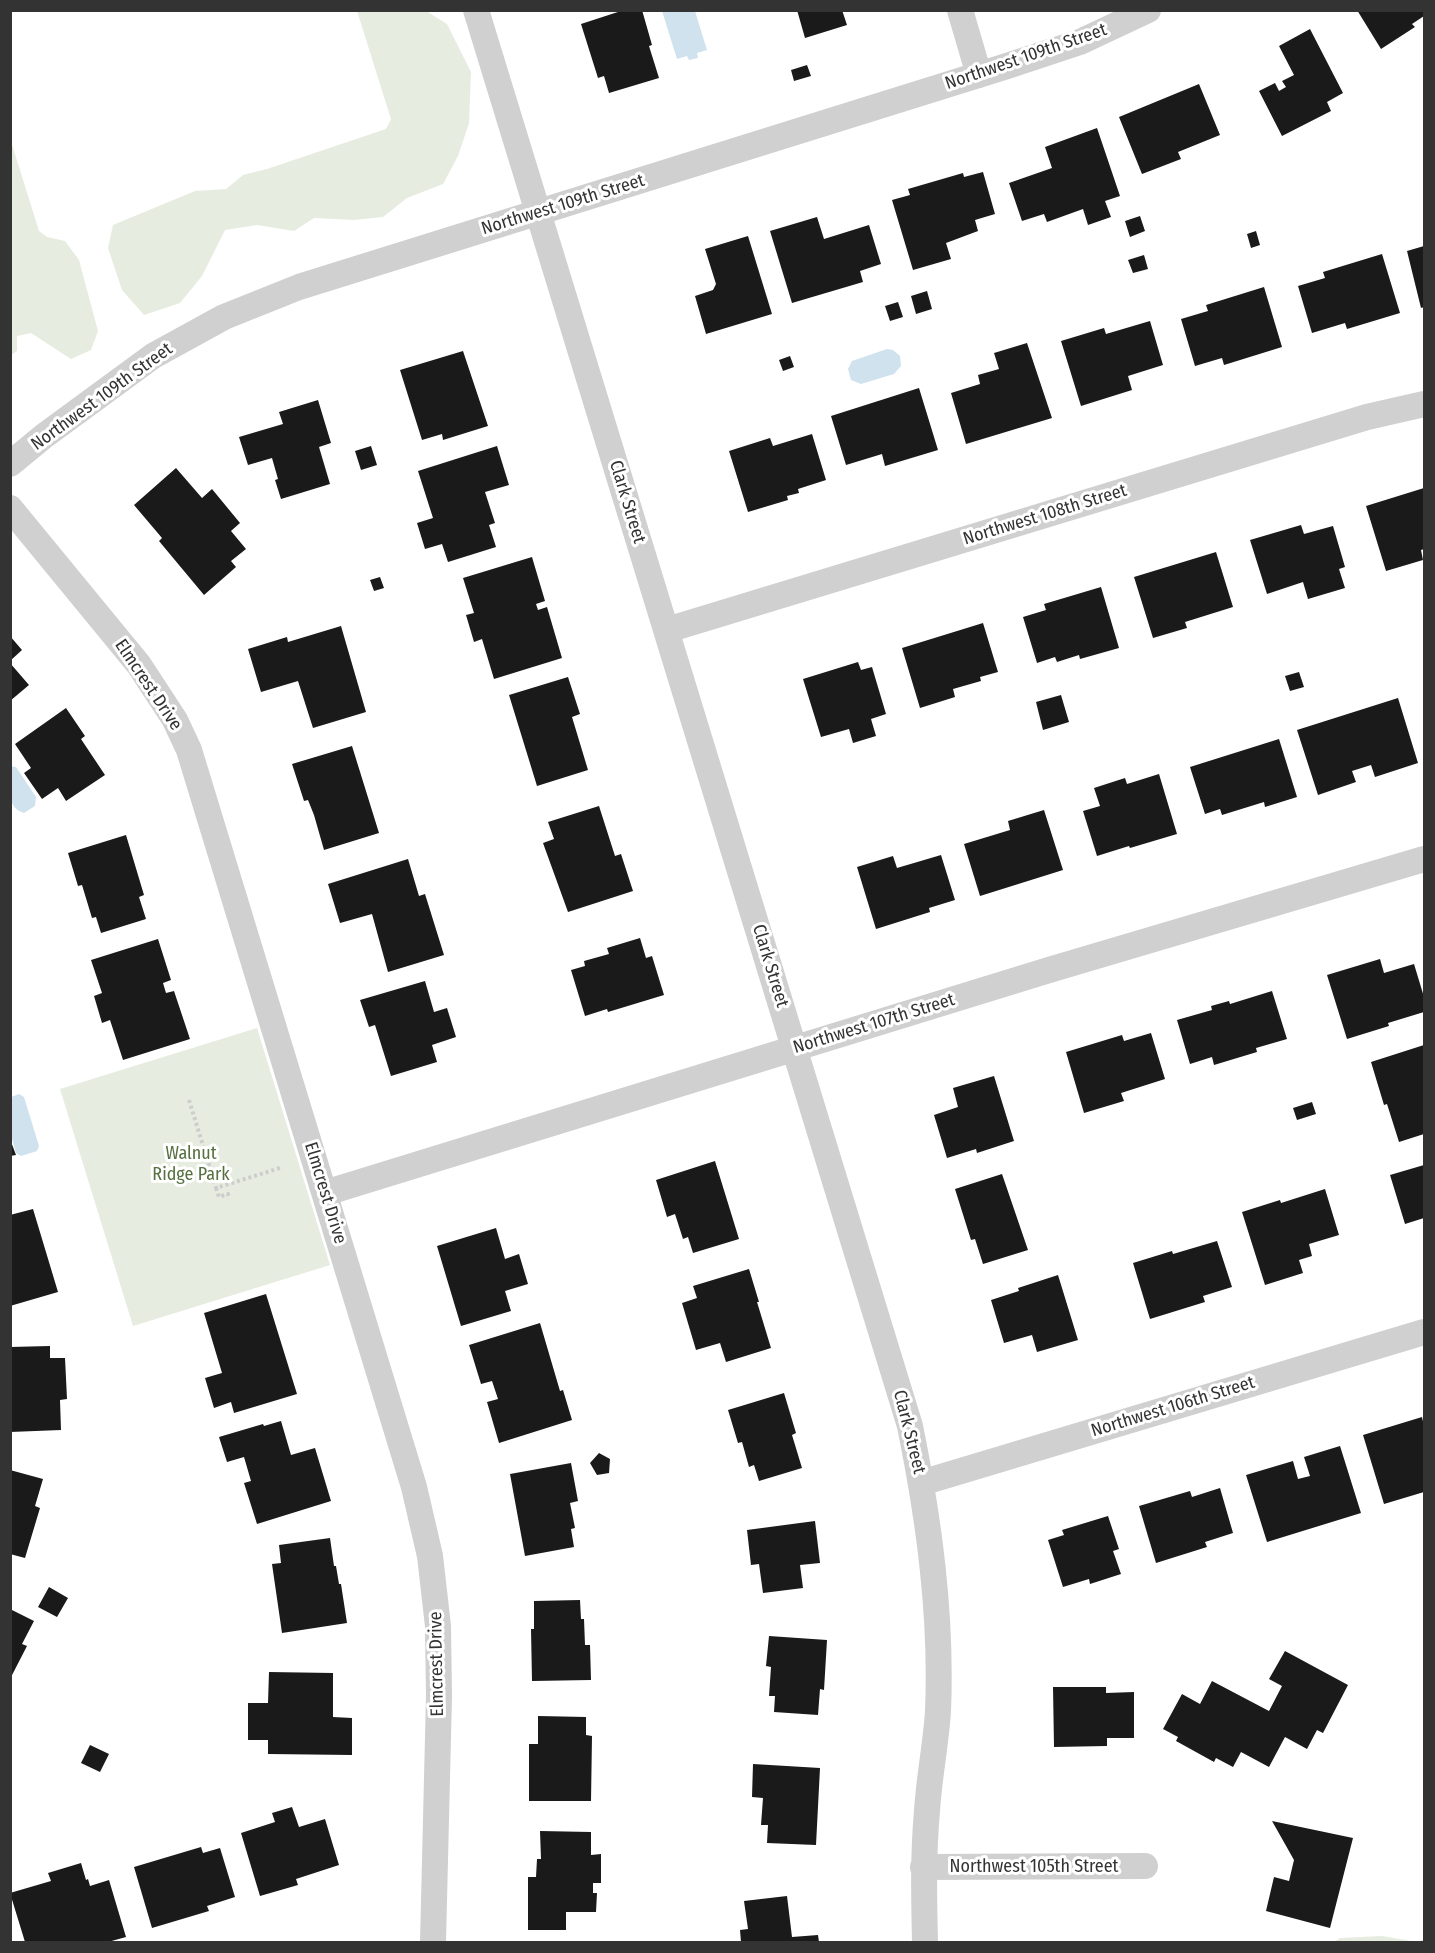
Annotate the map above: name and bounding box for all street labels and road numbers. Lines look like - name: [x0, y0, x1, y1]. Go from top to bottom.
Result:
- street label: Northwest 109th Street: [942, 19, 1110, 95]
- street label: Northwest 109th Street: [479, 170, 647, 240]
- street label: Northwest 109th Street: [27, 338, 177, 456]
- street label: Clark Street: [604, 458, 650, 546]
- street label: Northwest 108th Street: [961, 480, 1129, 550]
- street label: Elmcrest Drive: [110, 635, 186, 735]
- street label: Clark Street: [747, 922, 793, 1010]
- street label: Northwest 107th Street: [791, 989, 957, 1059]
- street label: Elmcrest Drive: [299, 1140, 351, 1246]
- street label: Northwest 106th Street: [1089, 1372, 1257, 1442]
- street label: Clark Street: [888, 1388, 930, 1476]
- street label: Elmcrest Drive: [425, 1611, 449, 1717]
- street label: Northwest 105th Street: [950, 1856, 1118, 1878]

